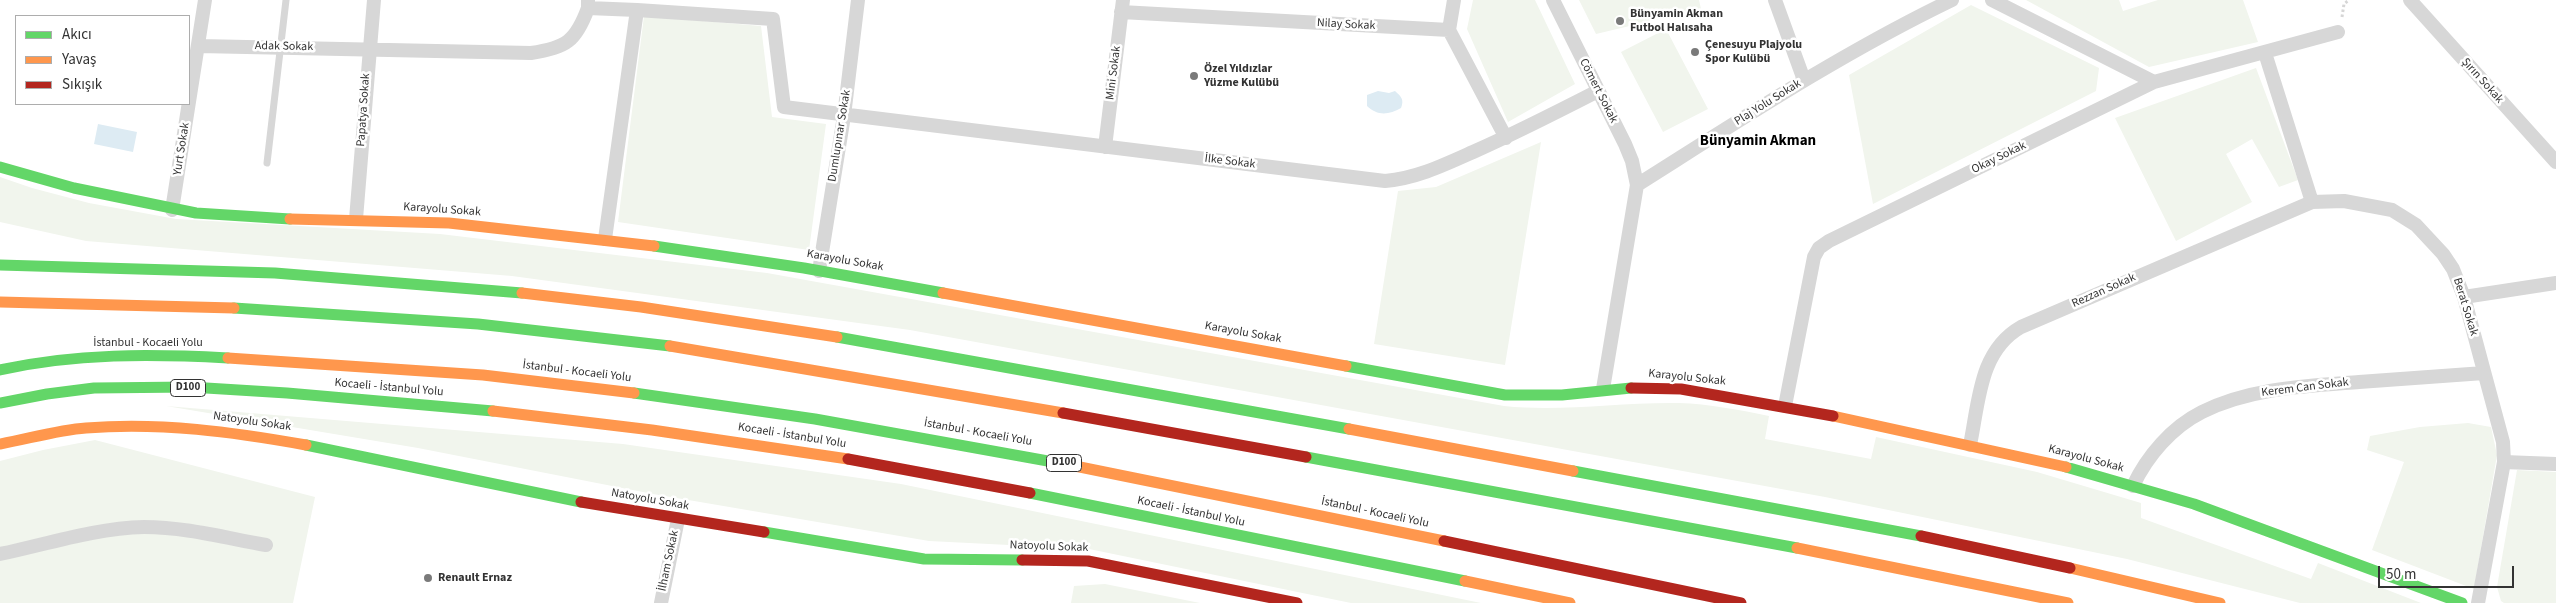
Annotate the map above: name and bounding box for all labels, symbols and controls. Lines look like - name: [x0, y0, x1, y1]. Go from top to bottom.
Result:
- place label: Bünyamin Akman Futbol Halısaha: [1630, 7, 1723, 35]
- legend: [15, 15, 190, 105]
- marker: Bünyamin Akman Futbol Halısaha: [1614, 15, 1626, 27]
- street label: Nilay Sokak: [1316, 16, 1376, 34]
- text: Akıcı: [62, 24, 92, 45]
- place label: Çenesuyu Plajyolu Spor Kulübü: [1705, 38, 1802, 66]
- street label: Adak Sokak: [255, 39, 313, 55]
- street label: Mini Sokak: [1104, 45, 1124, 101]
- marker: Çenesuyu Plajyolu Spor Kulübü: [1689, 46, 1701, 58]
- text: Yavaş: [62, 49, 96, 70]
- street label: Şırın Sokak: [2458, 55, 2506, 107]
- street label: Cömert Sokak: [1576, 56, 1620, 126]
- place label: Özel Yıldızlar Yüzme Kulübü: [1204, 62, 1279, 90]
- marker: Özel Yıldızlar Yüzme Kulübü: [1188, 70, 1200, 82]
- street label: Papatya Sokak: [354, 73, 374, 147]
- text: Sıkışık: [62, 74, 102, 95]
- street label: Plaj Yolu Sokak: [1732, 77, 1804, 129]
- street label: Dumlupınar Sokak: [826, 89, 854, 183]
- street label: Yurt Sokak: [171, 122, 193, 176]
- district label: Bünyamin Akman: [1700, 133, 1816, 151]
- street label: Okay Sokak: [1970, 139, 2028, 177]
- street label: İlke Sokak: [1204, 152, 1256, 172]
- street label: Karayolu Sokak: [403, 200, 481, 220]
- street label: Karayolu Sokak: [805, 247, 885, 275]
- street label: Rezzan Sokak: [2070, 271, 2138, 311]
- street label: Berat Sokak: [2449, 276, 2481, 338]
- street label: Karayolu Sokak: [1203, 319, 1283, 347]
- street label: İstanbul - Kocaeli Yolu: [93, 336, 203, 350]
- street label: İstanbul - Kocaeli Yolu: [522, 358, 632, 386]
- street label: Karayolu Sokak: [1648, 367, 1726, 389]
- street label: Kocaeli - İstanbul Yolu: [334, 376, 444, 400]
- street label: Kerem Can Sokak: [2261, 376, 2349, 400]
- road number: D100: [170, 379, 206, 396]
- street label: Natoyolu Sokak: [212, 409, 292, 435]
- street label: İstanbul - Kocaeli Yolu: [923, 416, 1033, 450]
- street label: Kocaeli - İstanbul Yolu: [737, 420, 847, 452]
- street label: Karayolu Sokak: [2047, 442, 2125, 476]
- road number: D100: [1046, 454, 1082, 472]
- street label: Natoyolu Sokak: [610, 486, 690, 514]
- street label: Kocaeli - İstanbul Yolu: [1136, 494, 1246, 530]
- street label: İstanbul - Kocaeli Yolu: [1320, 495, 1430, 531]
- street label: İlham Sokak: [656, 529, 682, 593]
- street label: Natoyolu Sokak: [1009, 538, 1089, 556]
- scale bar: [2381, 556, 2517, 588]
- text: 50 m: [2386, 564, 2416, 585]
- place label: Renault Ernaz: [438, 571, 512, 585]
- marker: Renault Ernaz: [422, 572, 434, 584]

